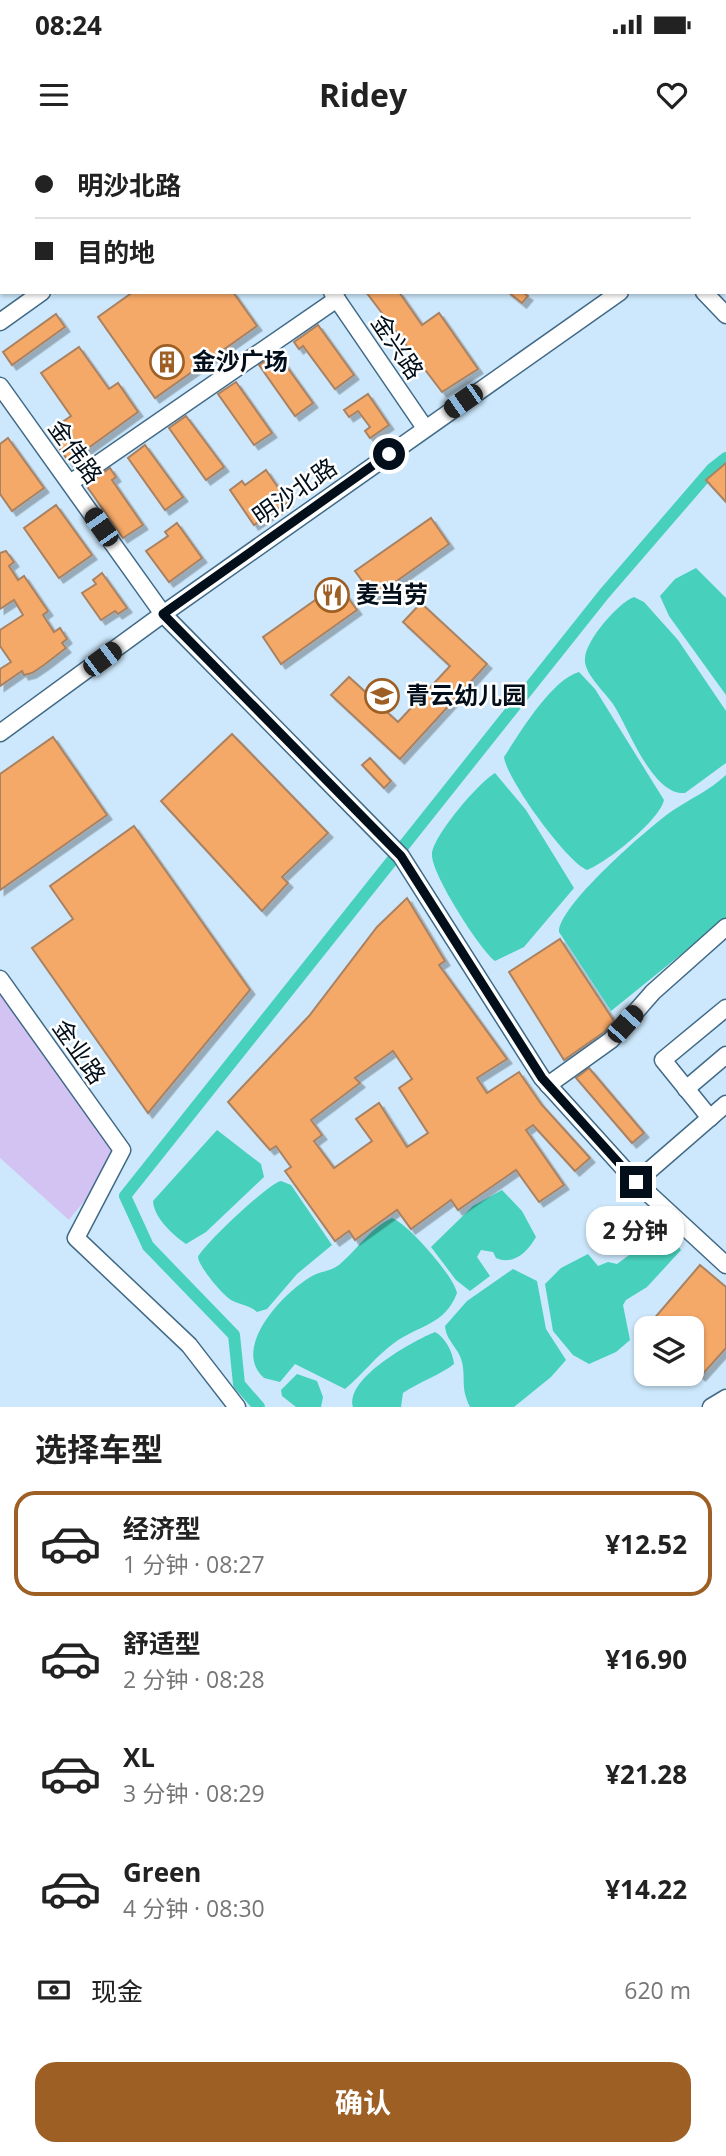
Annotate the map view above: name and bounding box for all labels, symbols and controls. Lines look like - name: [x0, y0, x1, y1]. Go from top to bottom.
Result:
- text: 08:24: [35, 7, 102, 43]
- text: Ridey: [319, 73, 407, 116]
- icon: menu: [35, 76, 73, 114]
- icon: heart: [653, 76, 691, 114]
- text: 明沙北路: [77, 167, 181, 203]
- text: 目的地: [77, 234, 155, 270]
- street label: 金兴路: [364, 307, 432, 385]
- building icon: 金沙广场: [148, 343, 186, 381]
- place label: 金沙广场: [192, 344, 288, 377]
- car: [440, 380, 487, 422]
- street label: 金伟路: [42, 412, 111, 490]
- route start: [373, 438, 405, 470]
- street label: 明沙北路: [245, 450, 343, 532]
- car: [81, 504, 122, 550]
- restaurant icon: 麦当劳: [313, 576, 351, 614]
- place label: 麦当劳: [356, 577, 428, 610]
- car: [79, 638, 126, 680]
- school or university icon: 青云幼儿园: [363, 677, 401, 715]
- place label: 青云幼儿园: [406, 678, 526, 711]
- car: [604, 1001, 647, 1047]
- street label: 金业路: [46, 1012, 114, 1090]
- route end: [620, 1166, 652, 1198]
- callout: 2 分钟: [587, 1206, 685, 1256]
- text: 2 分钟: [602, 1214, 668, 1246]
- map controls: [634, 1316, 704, 1386]
- button: layers: [634, 1316, 704, 1386]
- text: 选择车型: [35, 1427, 163, 1470]
- text: 经济型: [123, 1510, 201, 1546]
- icon: car: [39, 1512, 102, 1575]
- text: ¥12.52: [605, 1526, 687, 1562]
- text: 1 分钟 · 08:27: [123, 1548, 265, 1580]
- text: 舒适型: [123, 1625, 201, 1661]
- icon: car: [39, 1627, 102, 1690]
- text: ¥16.90: [605, 1641, 687, 1677]
- text: 2 分钟 · 08:28: [123, 1663, 265, 1695]
- text: XL: [123, 1739, 155, 1775]
- icon: car: [39, 1742, 102, 1805]
- text: ¥21.28: [605, 1756, 687, 1792]
- text: 3 分钟 · 08:29: [123, 1777, 265, 1809]
- text: Green: [123, 1854, 201, 1890]
- icon: car: [39, 1857, 102, 1920]
- text: ¥14.22: [605, 1871, 687, 1907]
- text: 4 分钟 · 08:30: [123, 1892, 265, 1924]
- icon: cash: [35, 1971, 73, 2009]
- text: 现金: [91, 1973, 143, 2009]
- text: 620 m: [624, 1974, 691, 2006]
- button: 确认: [35, 2062, 691, 2142]

